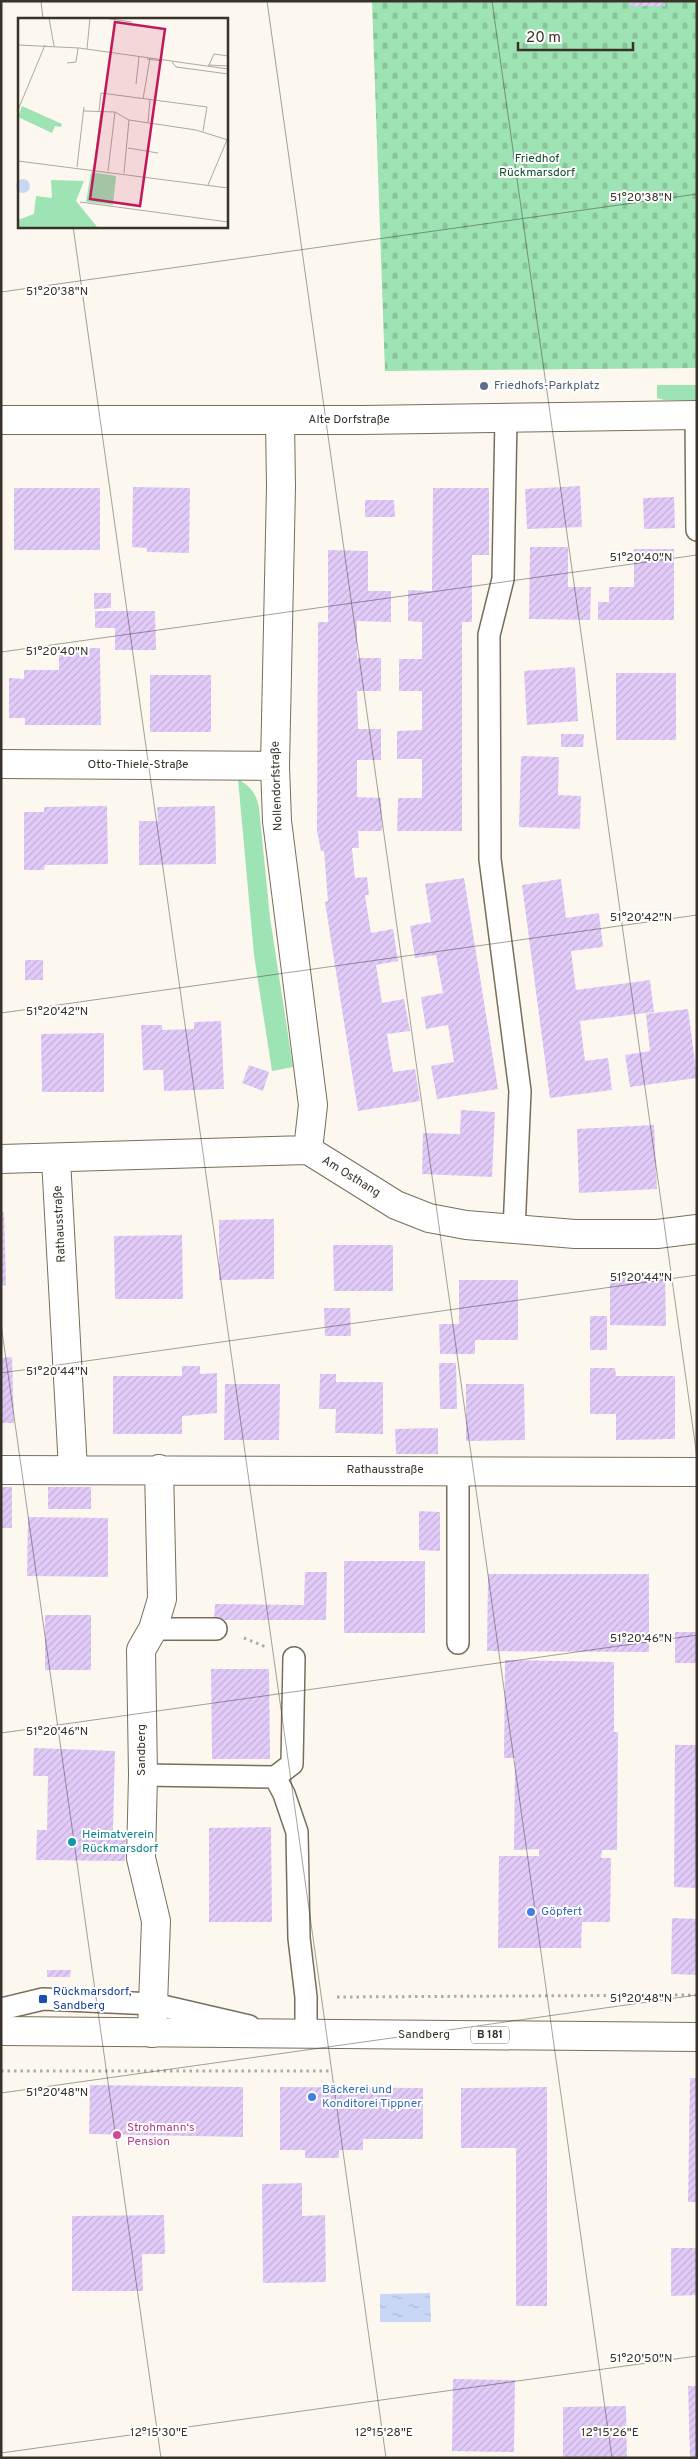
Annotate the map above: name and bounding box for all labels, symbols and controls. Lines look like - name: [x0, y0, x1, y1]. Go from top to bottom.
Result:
- inset map: [18, 18, 228, 228]
- scale bar: [518, 20, 633, 52]
- text: 20 m: [526, 29, 561, 48]
- park label: Friedhof Rückmarsdorf: [499, 151, 575, 181]
- text: 51°20'38"N: [610, 190, 672, 206]
- text: 51°20'38"N: [26, 284, 88, 300]
- place label: Friedhofs-Parkplatz: [494, 378, 600, 394]
- marker: Friedhofs-Parkplatz: [478, 380, 490, 392]
- street label: Alte Dorfstraße: [308, 412, 390, 428]
- text: 51°20'40"N: [610, 550, 672, 566]
- text: 51°20'40"N: [26, 644, 88, 660]
- street label: Nollendorfstraße: [267, 741, 287, 831]
- street label: Otto-Thiele-Straße: [87, 757, 189, 773]
- text: 51°20'42"N: [610, 910, 672, 926]
- text: 51°20'42"N: [26, 1004, 88, 1020]
- street label: Am Osthang: [319, 1153, 383, 1201]
- street label: Rathausstraße: [50, 1185, 70, 1263]
- text: 51°20'44"N: [610, 1270, 672, 1286]
- text: 51°20'44"N: [26, 1364, 88, 1380]
- street label: Rathausstraße: [346, 1462, 424, 1478]
- text: 51°20'46"N: [610, 1631, 672, 1647]
- text: 51°20'46"N: [26, 1724, 88, 1740]
- street label: Sandberg: [134, 1724, 150, 1776]
- place label: Heimatverein Rückmarsdorf: [82, 1827, 158, 1857]
- marker: Heimatverein Rückmarsdorf: [66, 1836, 78, 1848]
- place label: Göpfert: [541, 1904, 582, 1920]
- marker: Göpfert: [525, 1906, 537, 1918]
- place label: Rückmarsdorf, Sandberg: [53, 1984, 132, 2014]
- text: 51°20'48"N: [610, 1991, 672, 2007]
- marker: Rückmarsdorf, Sandberg: [37, 1993, 49, 2005]
- road number: B 181: [471, 2026, 509, 2044]
- street label: Sandberg: [398, 2027, 450, 2043]
- place label: Bäckerei und Konditorei Tippner: [322, 2082, 422, 2112]
- text: 51°20'48"N: [26, 2085, 88, 2101]
- marker: Bäckerei und Konditorei Tippner: [306, 2091, 318, 2103]
- place label: Strohmann‘s Pension: [127, 2120, 195, 2150]
- marker: Strohmann‘s Pension: [111, 2129, 123, 2141]
- text: 51°20'50"N: [610, 2351, 672, 2367]
- text: 12°15'30"E: [130, 2425, 188, 2441]
- text: 12°15'28"E: [355, 2425, 413, 2441]
- text: 12°15'26"E: [581, 2425, 639, 2441]

